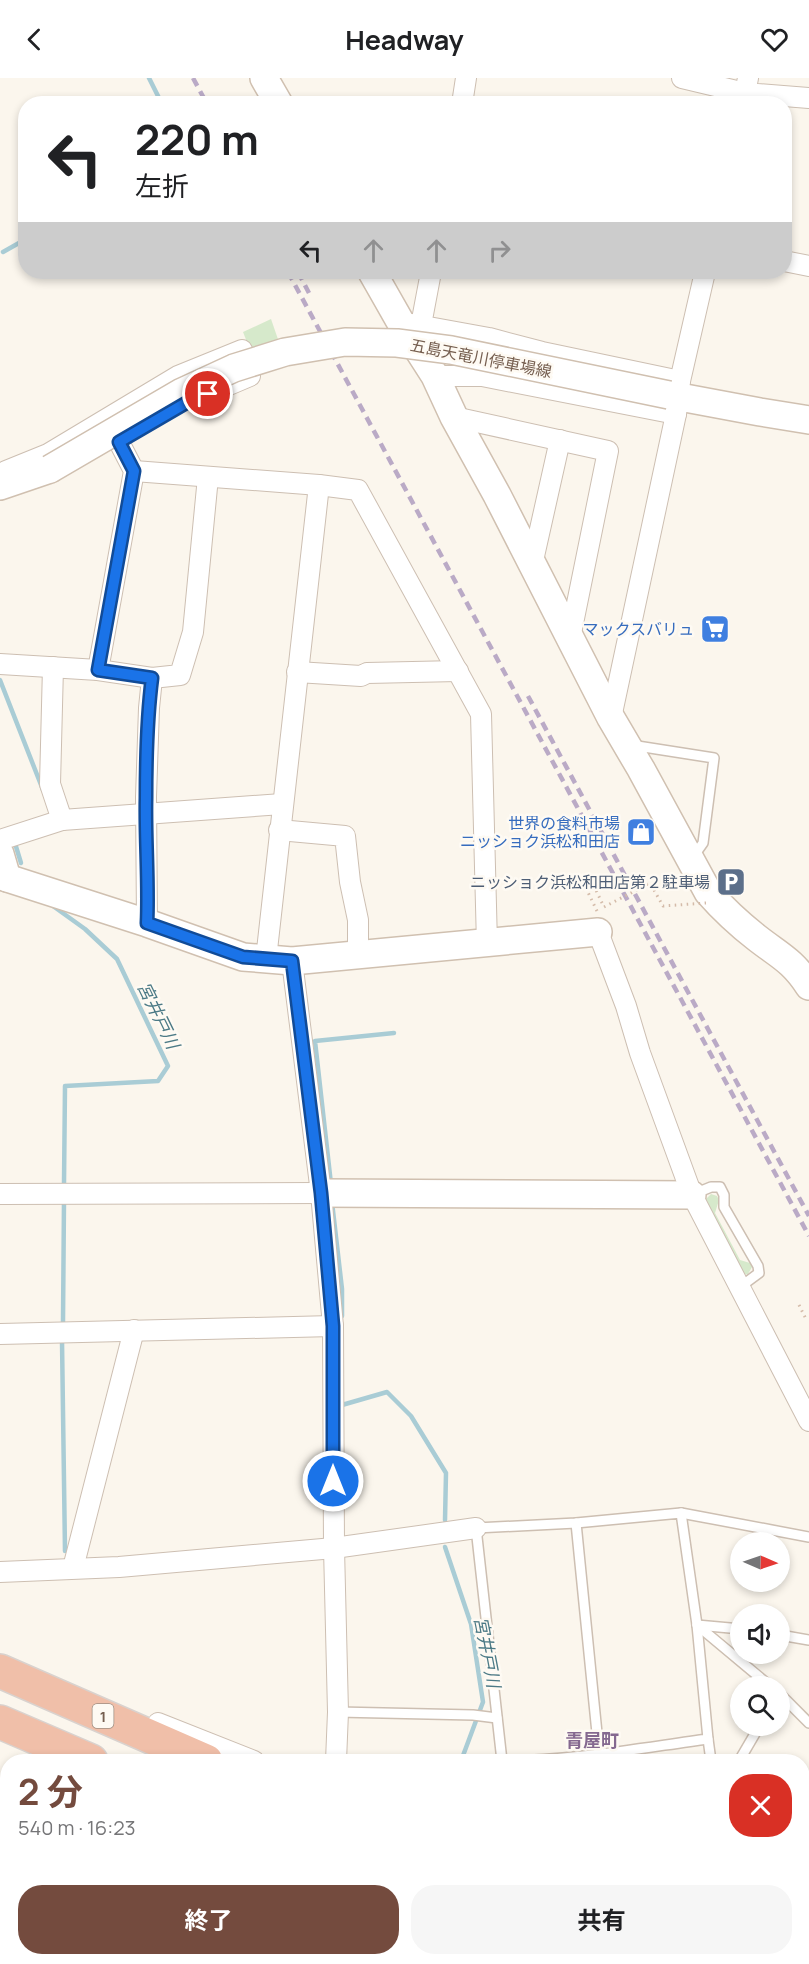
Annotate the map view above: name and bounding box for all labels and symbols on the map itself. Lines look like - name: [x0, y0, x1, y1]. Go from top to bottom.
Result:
- street label: 五島天竜川停車場線: [408, 333, 554, 383]
- pin: [182, 368, 233, 419]
- supermarket icon: マックスバリュ: [699, 613, 731, 645]
- place label: マックスバリュ: [582, 618, 694, 640]
- place label: 世界の食料市場 ニッショク浜松和田店: [460, 812, 620, 852]
- shop icon: 世界の食料市場 ニッショク浜松和田店: [625, 816, 657, 848]
- parking icon: ニッショク浜松和田店第２駐車場: [715, 866, 747, 898]
- place label: ニッショク浜松和田店第２駐車場: [470, 871, 710, 893]
- water label: 宮井戸川: [132, 977, 186, 1054]
- position arrow: [301, 1449, 365, 1513]
- north arrow: [730, 1532, 790, 1592]
- water label: 宮井戸川: [469, 1614, 507, 1692]
- road number: 1: [92, 1704, 114, 1728]
- district label: 青屋町: [565, 1728, 619, 1752]

